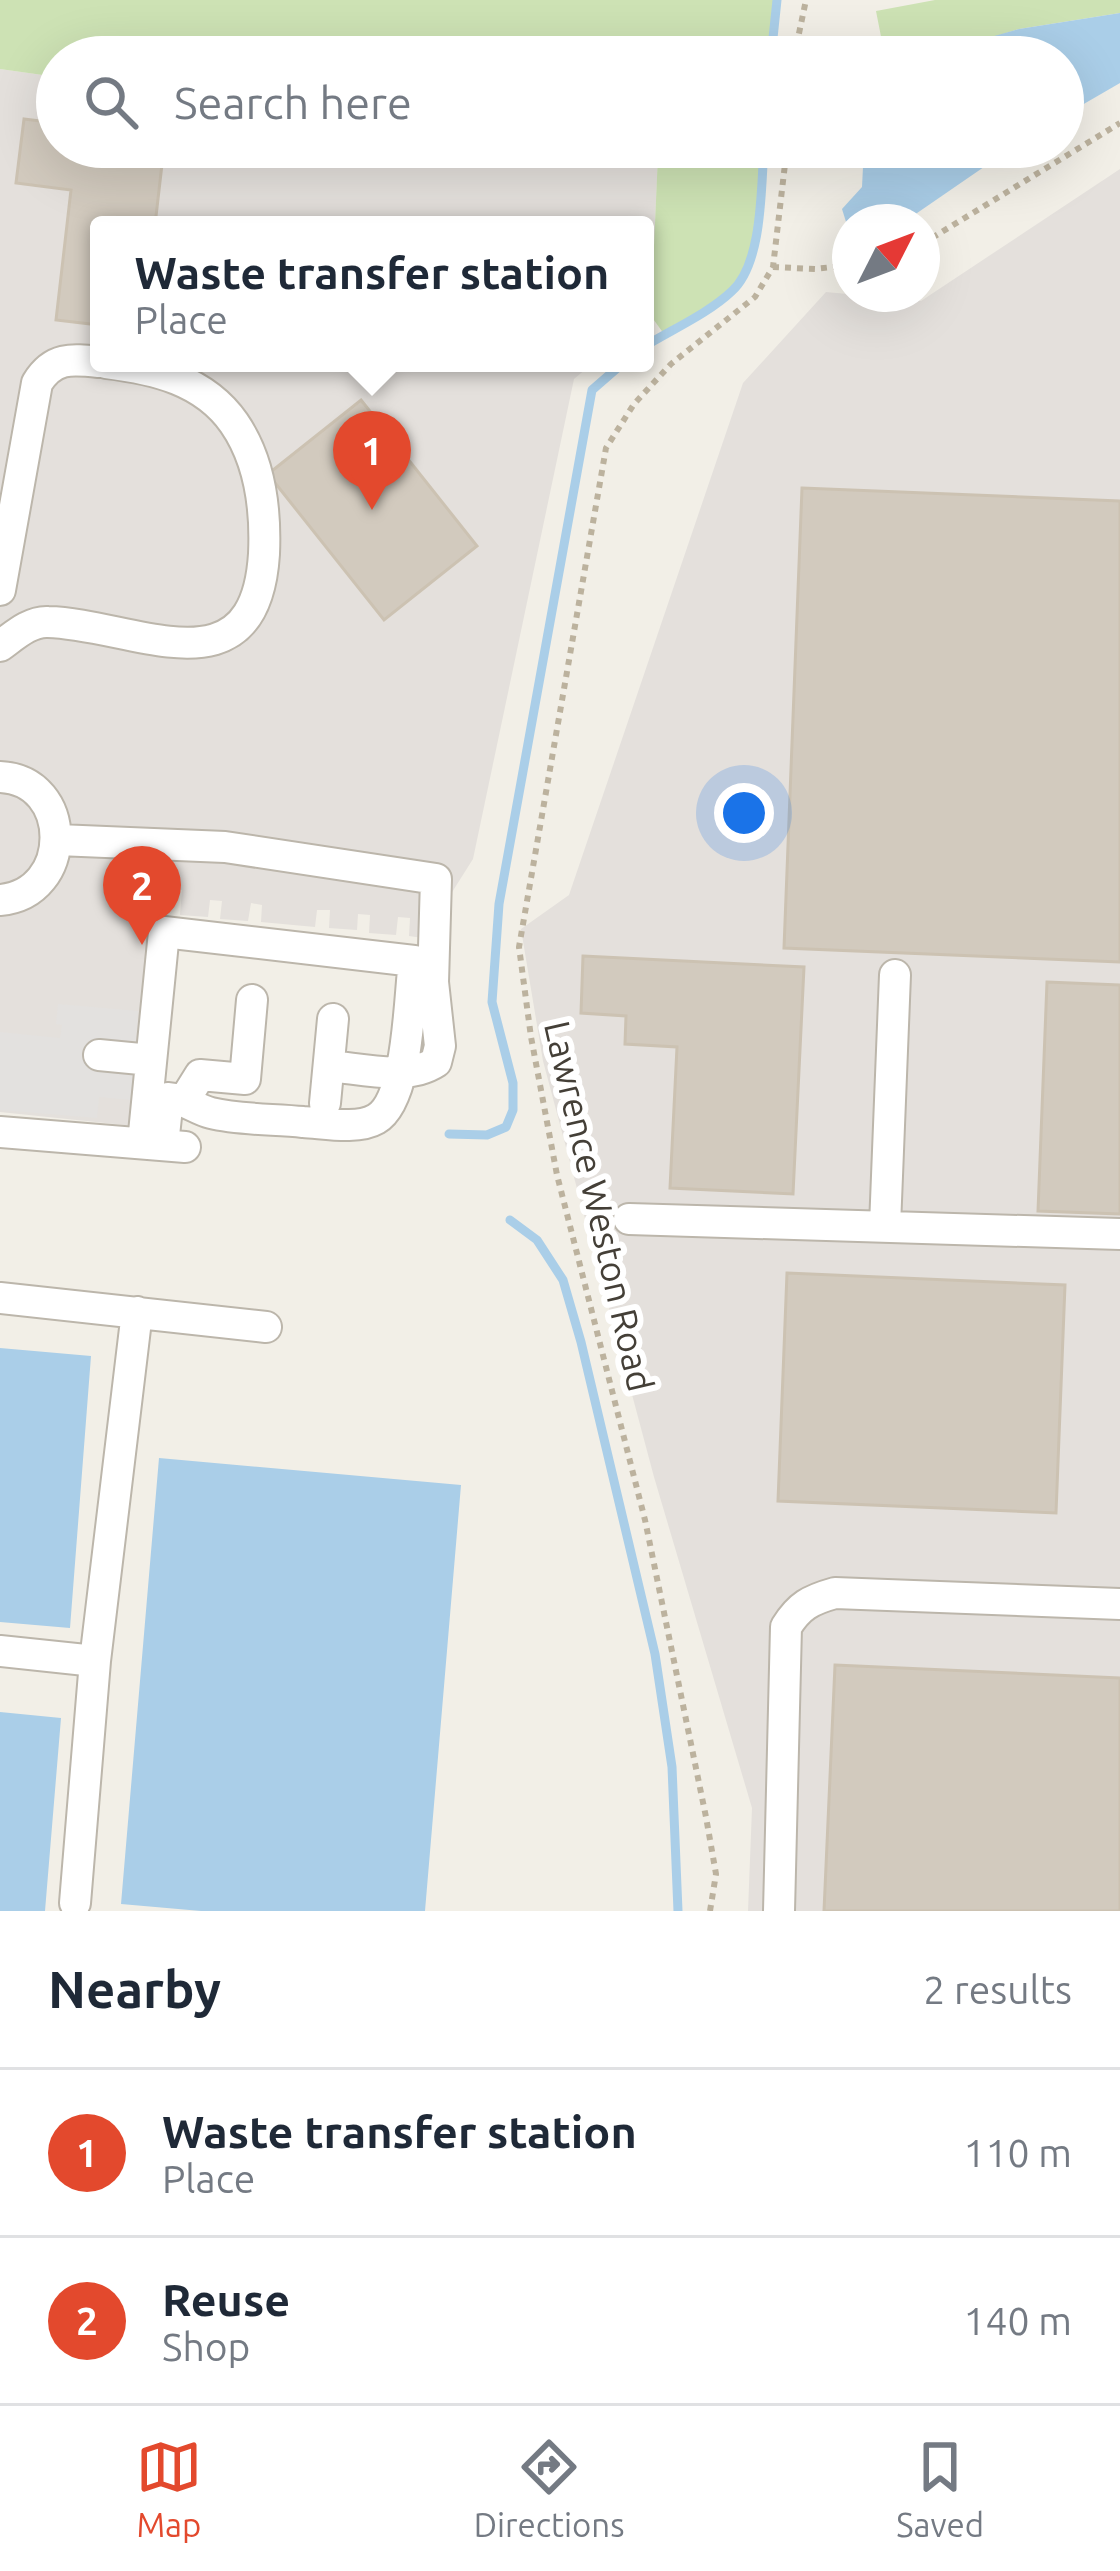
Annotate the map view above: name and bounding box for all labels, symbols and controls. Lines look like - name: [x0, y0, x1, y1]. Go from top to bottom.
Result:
- search box: [36, 36, 1084, 168]
- icon: search: [78, 69, 144, 135]
- text: Search here: [174, 77, 412, 128]
- north arrow: [832, 204, 940, 312]
- popup: [90, 216, 654, 372]
- text: Waste transfer station: [135, 247, 609, 298]
- text: Place: [135, 298, 228, 341]
- pin: 1: [333, 411, 411, 510]
- your location: [714, 783, 774, 843]
- pin: 2: [103, 846, 181, 945]
- street label: Lawrence Weston Road: [537, 1017, 662, 1395]
- text: Nearby: [48, 1960, 221, 2018]
- text: 2 results: [923, 1968, 1072, 2011]
- text: Waste transfer station: [162, 2106, 637, 2157]
- text: 1: [76, 2131, 98, 2174]
- text: 110 m: [963, 2131, 1072, 2174]
- text: Place: [162, 2157, 255, 2200]
- text: Reuse: [162, 2274, 290, 2325]
- text: 2: [76, 2299, 98, 2342]
- text: 140 m: [963, 2299, 1072, 2342]
- text: Shop: [162, 2325, 250, 2368]
- tab: Map: [136, 2434, 202, 2543]
- tab: Directions: [474, 2434, 624, 2543]
- tab: Saved: [896, 2434, 984, 2543]

